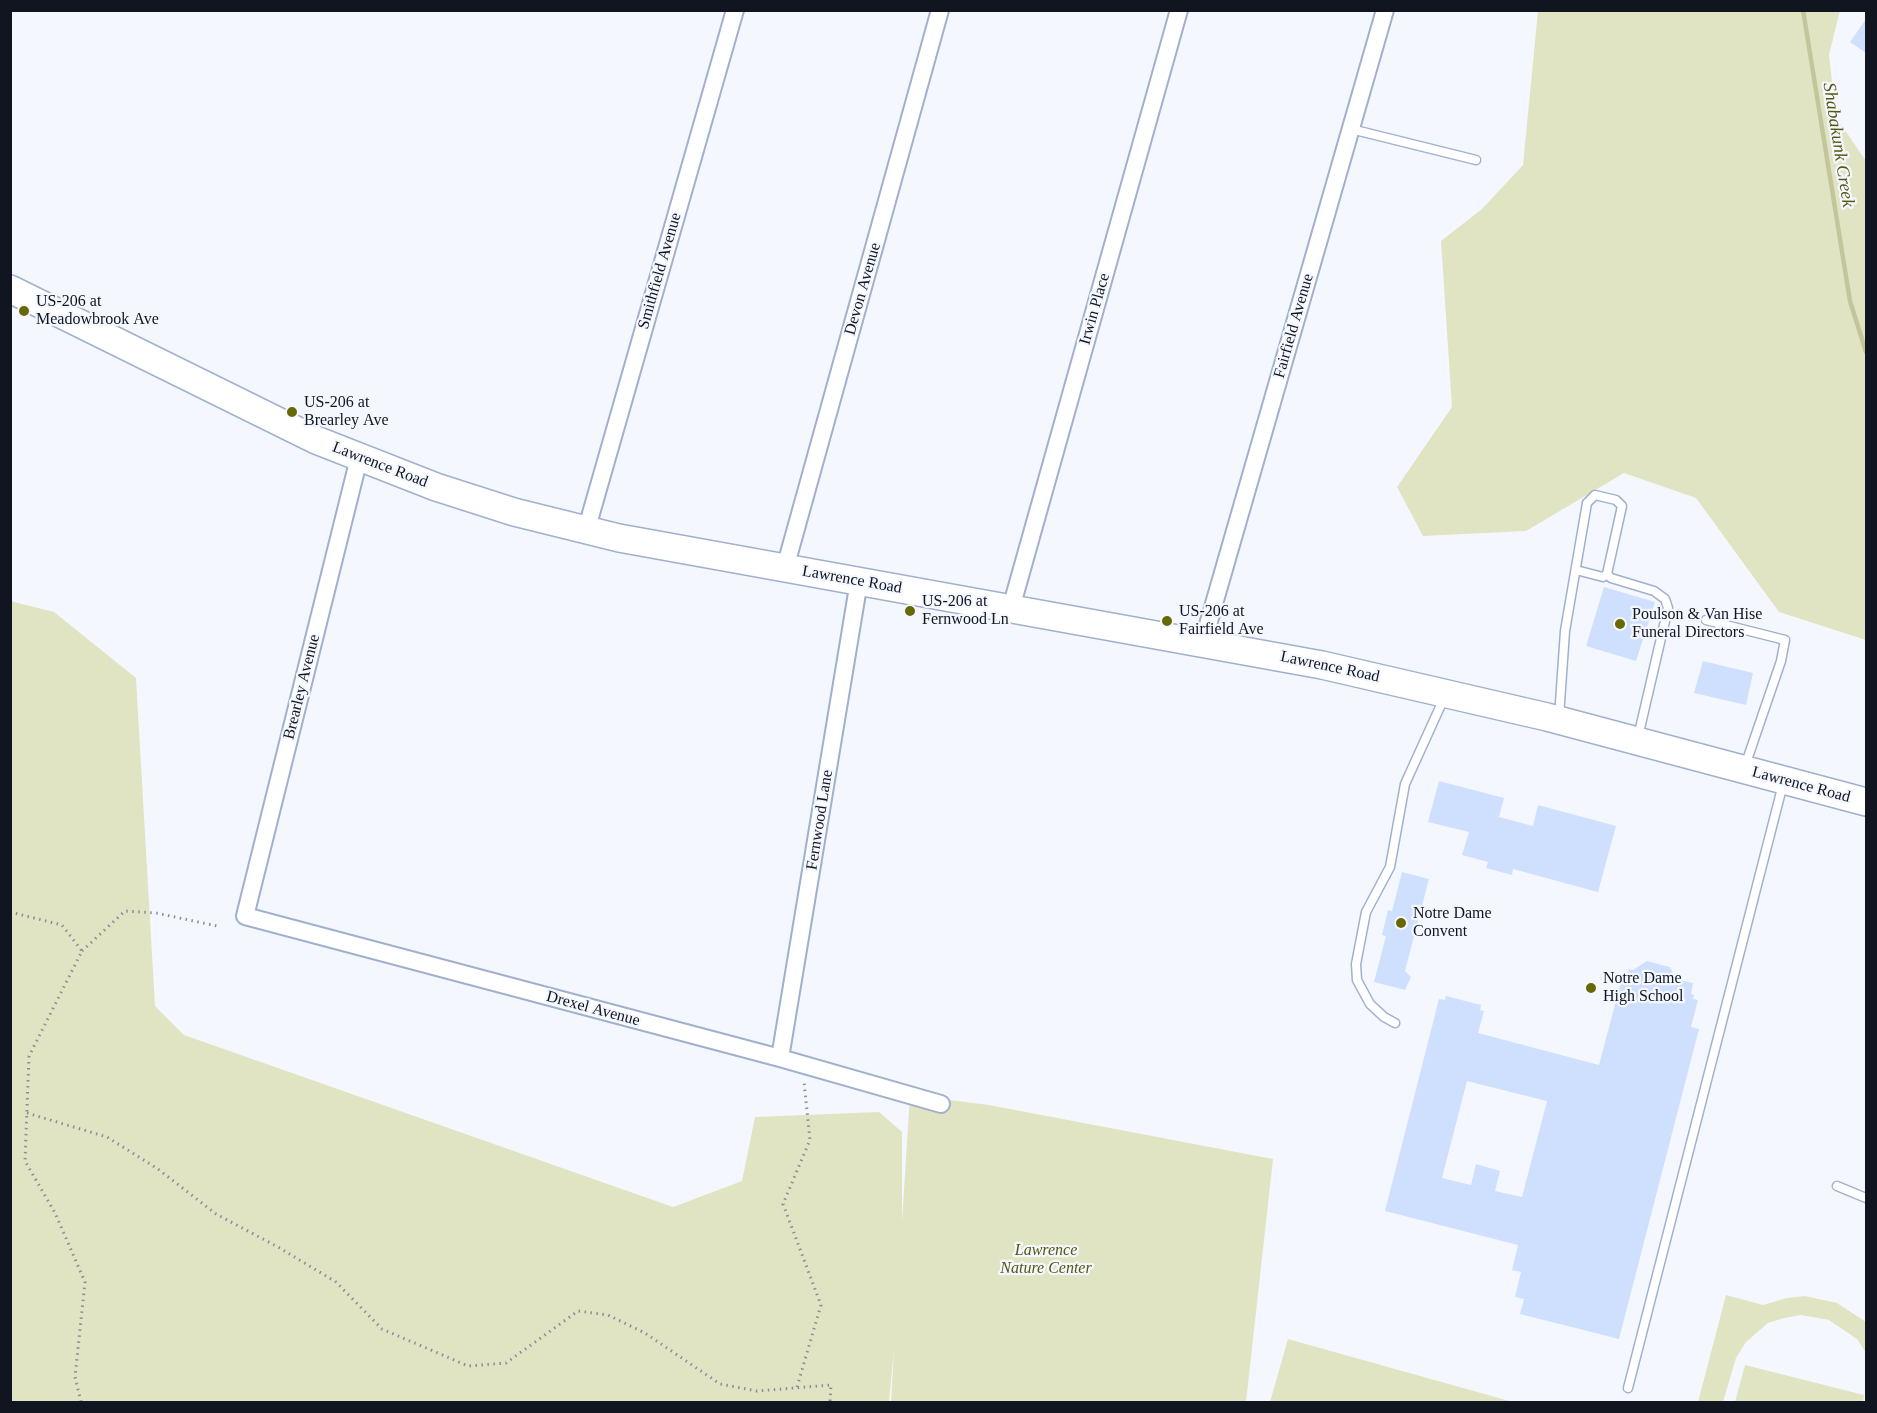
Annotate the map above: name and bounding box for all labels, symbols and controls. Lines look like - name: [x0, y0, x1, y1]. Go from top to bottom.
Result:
- water label: Shabakunk Creek: [1817, 81, 1859, 209]
- street label: Smithfield Avenue: [634, 211, 686, 331]
- street label: Devon Avenue: [841, 241, 885, 337]
- street label: Irwin Place: [1076, 271, 1114, 347]
- street label: Fairfield Avenue: [1270, 272, 1318, 380]
- place label: US-206 at Meadowbrook Ave: [36, 292, 159, 330]
- marker: US-206 at Meadowbrook Ave: [17, 304, 31, 318]
- place label: US-206 at Brearley Ave: [304, 393, 389, 431]
- marker: US-206 at Brearley Ave: [285, 405, 299, 419]
- street label: Lawrence Road: [329, 438, 431, 492]
- street label: Lawrence Road: [801, 562, 903, 598]
- place label: US-206 at Fernwood Ln: [922, 592, 1009, 630]
- place label: US-206 at Fairfield Ave: [1179, 602, 1264, 640]
- marker: US-206 at Fernwood Ln: [903, 604, 917, 618]
- place label: Poulson & Van Hise Funeral Directors: [1632, 605, 1762, 643]
- marker: US-206 at Fairfield Ave: [1160, 614, 1174, 628]
- marker: Poulson & Van Hise Funeral Directors: [1613, 617, 1627, 631]
- street label: Brearley Avenue: [280, 632, 324, 742]
- street label: Lawrence Road: [1279, 647, 1381, 687]
- street label: Lawrence Road: [1750, 763, 1852, 807]
- street label: Fernwood Lane: [803, 769, 837, 871]
- place label: Notre Dame Convent: [1413, 904, 1492, 942]
- marker: Notre Dame Convent: [1394, 916, 1408, 930]
- place label: Notre Dame High School: [1603, 969, 1683, 1007]
- marker: Notre Dame High School: [1584, 981, 1598, 995]
- street label: Drexel Avenue: [544, 987, 642, 1031]
- park label: Lawrence Nature Center: [1000, 1241, 1092, 1279]

